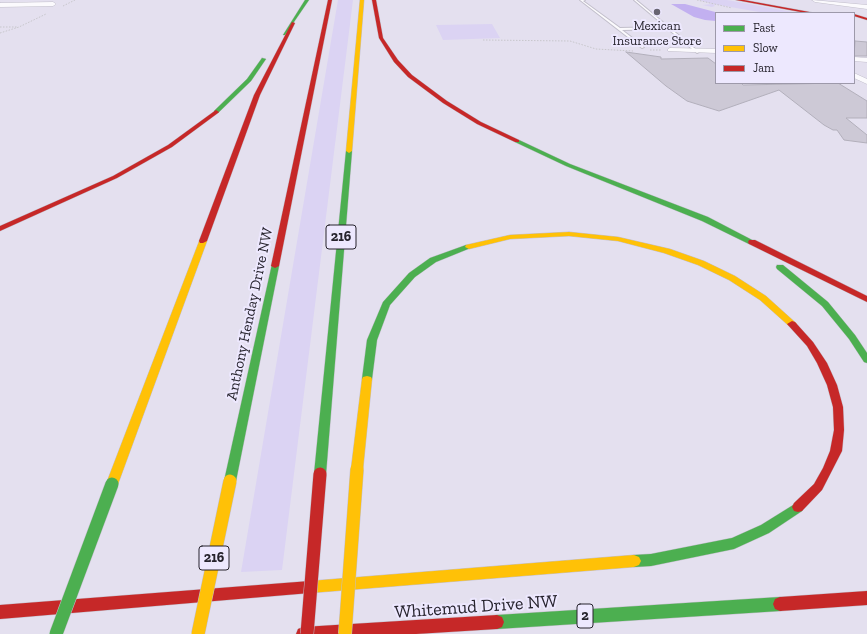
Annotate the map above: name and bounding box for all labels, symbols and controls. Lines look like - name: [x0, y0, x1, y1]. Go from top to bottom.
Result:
- marker: Mexican Insurance Store: [652, 7, 662, 17]
- legend: [715, 12, 855, 84]
- place label: Mexican Insurance Store: [613, 18, 701, 49]
- text: Fast: [753, 21, 775, 35]
- text: Slow: [753, 41, 778, 55]
- text: Jam: [753, 61, 774, 75]
- road number: 216: [326, 225, 356, 249]
- street label: Anthony Henday Drive NW: [223, 226, 277, 402]
- road number: 216: [199, 546, 229, 570]
- street label: Whitemud Drive NW: [394, 591, 558, 623]
- road number: 2: [577, 604, 593, 628]

